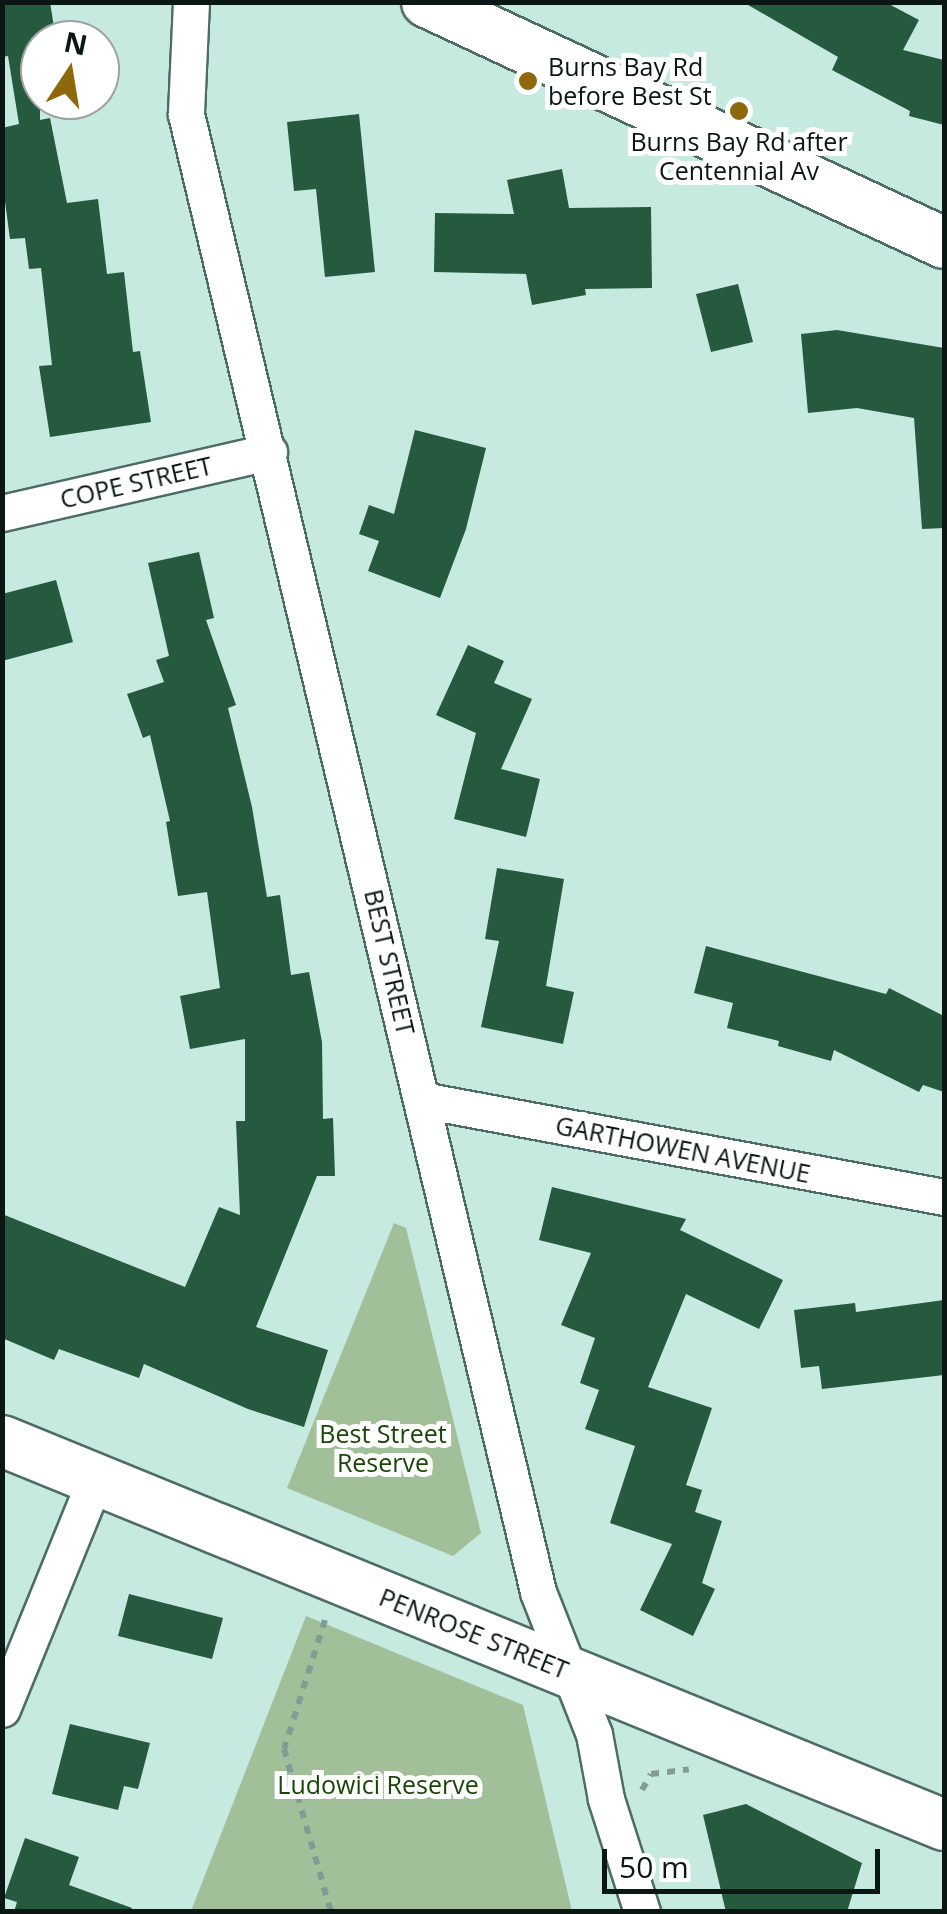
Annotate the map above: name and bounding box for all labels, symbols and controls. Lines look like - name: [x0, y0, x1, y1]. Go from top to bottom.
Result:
- north arrow: [20, 20, 120, 120]
- text: N: [61, 22, 91, 64]
- place label: Burns Bay Rd before Best St: [548, 52, 712, 111]
- marker: Burns Bay Rd before Best St: [517, 70, 539, 92]
- marker: Burns Bay Rd after Centennial Av: [728, 100, 750, 122]
- place label: Burns Bay Rd after Centennial Av: [630, 127, 848, 186]
- street label: COPE STREET: [57, 450, 215, 514]
- street label: BEST STREET: [359, 886, 421, 1038]
- street label: GARTHOWEN AVENUE: [553, 1110, 813, 1188]
- park label: Best Street Reserve: [319, 1419, 447, 1478]
- street label: PENROSE STREET: [375, 1581, 573, 1685]
- park label: Ludowici Reserve: [277, 1769, 479, 1799]
- scale bar: [607, 1829, 884, 1891]
- text: 50 m: [619, 1846, 689, 1887]

